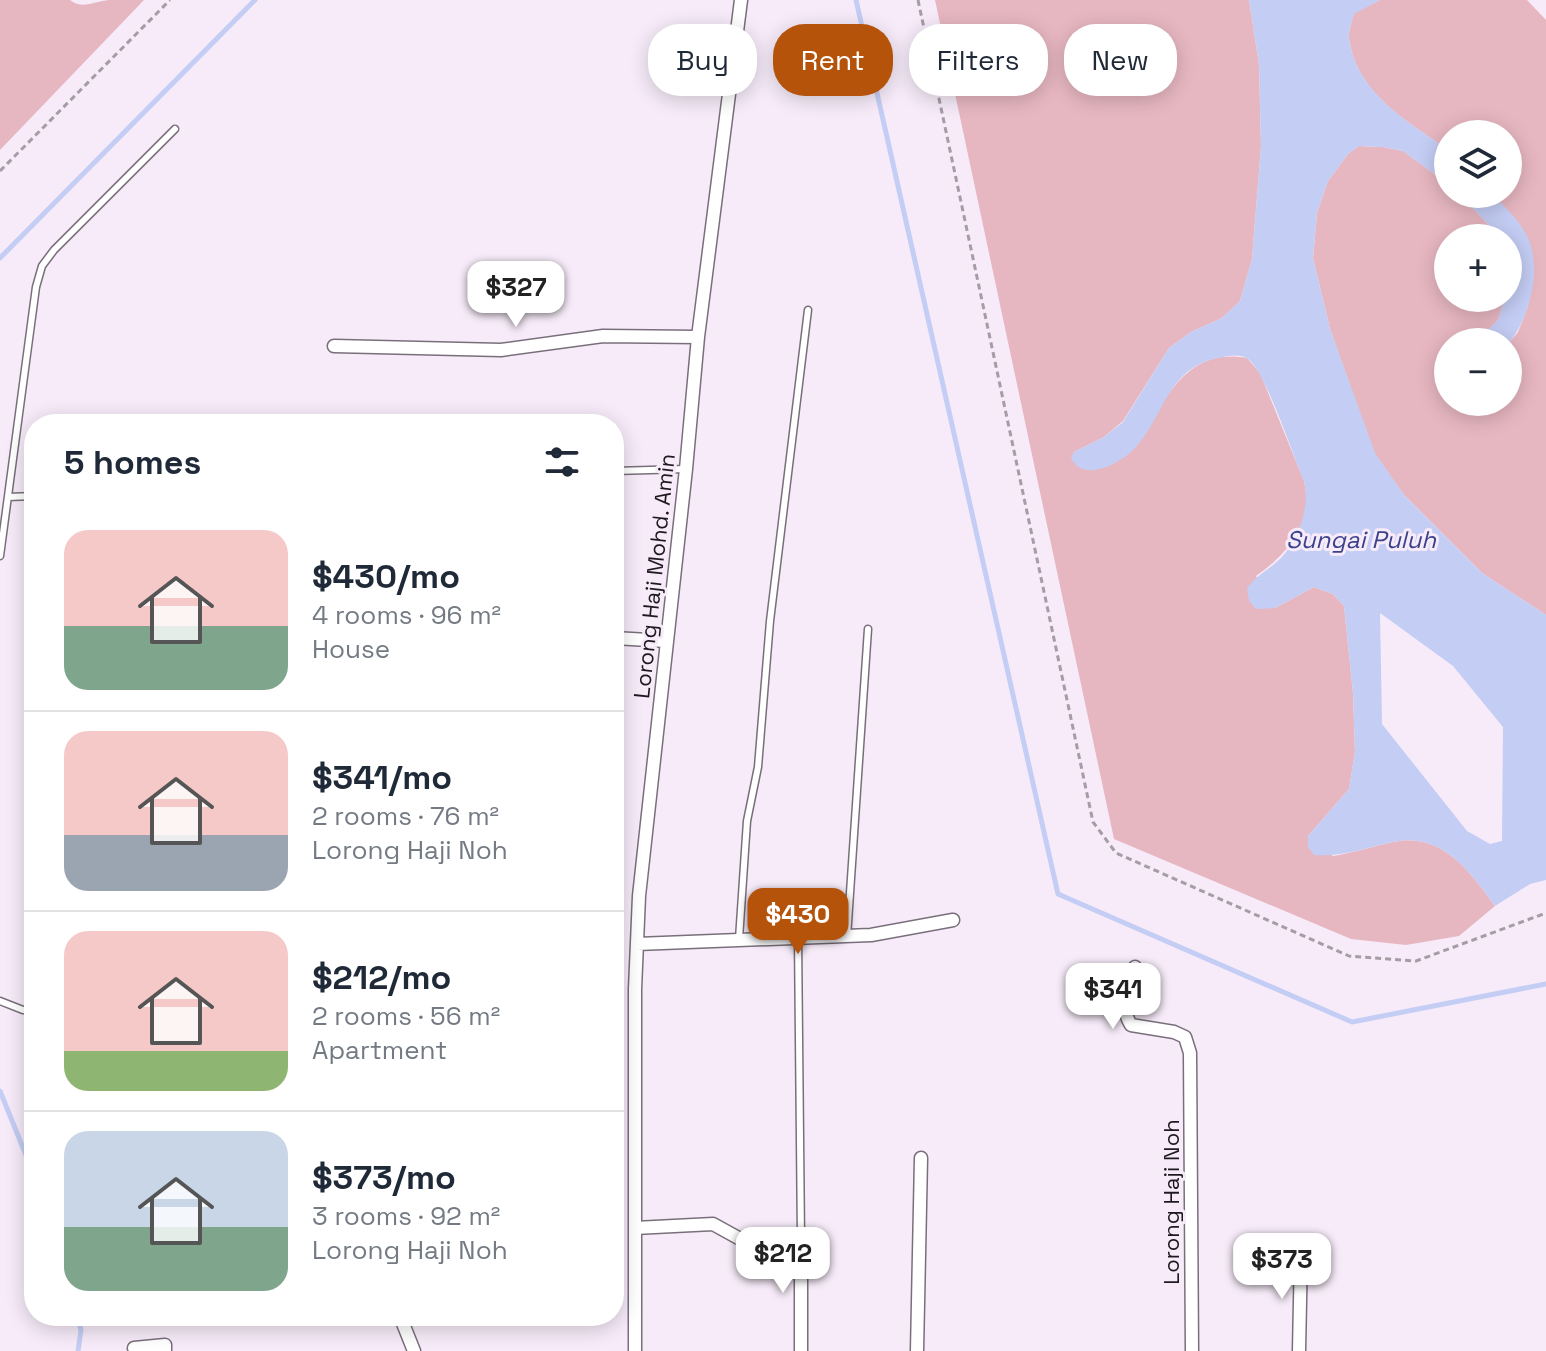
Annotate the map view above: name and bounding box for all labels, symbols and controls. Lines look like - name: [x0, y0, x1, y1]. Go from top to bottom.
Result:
- chip: Buy: [648, 24, 757, 96]
- chip: Rent: [773, 24, 893, 96]
- chip: Filters: [909, 24, 1048, 96]
- chip: New: [1064, 24, 1177, 96]
- map controls: [1434, 120, 1522, 416]
- button: layers: [1434, 120, 1522, 208]
- button: +: [1434, 224, 1522, 312]
- pin: $327: [469, 261, 563, 329]
- text: $327: [485, 270, 547, 304]
- button: −: [1434, 328, 1522, 416]
- icon: filters: [540, 440, 584, 484]
- text: 5 homes: [64, 441, 201, 484]
- street label: Lorong Haji Mohd. Amin: [627, 452, 681, 700]
- water label: Sungai Puluh: [1286, 524, 1437, 555]
- text: $430/mo: [312, 555, 460, 598]
- icon: home: [128, 562, 224, 658]
- text: 4 rooms · 96 m²: [312, 598, 501, 632]
- text: House: [312, 632, 390, 666]
- text: $341/mo: [312, 756, 452, 799]
- icon: home: [128, 763, 224, 859]
- text: 2 rooms · 76 m²: [312, 799, 499, 833]
- text: Lorong Haji Noh: [312, 833, 508, 867]
- pin: $430: [751, 888, 845, 956]
- text: $430: [766, 897, 830, 931]
- text: $212/mo: [312, 956, 451, 999]
- icon: home: [128, 963, 224, 1059]
- pin: $341: [1066, 963, 1160, 1031]
- text: $341: [1084, 972, 1142, 1006]
- text: 2 rooms · 56 m²: [312, 999, 500, 1033]
- text: Apartment: [312, 1033, 447, 1067]
- street label: Lorong Haji Noh: [1157, 1119, 1185, 1285]
- text: $373/mo: [312, 1156, 456, 1199]
- icon: home: [128, 1163, 224, 1259]
- text: 3 rooms · 92 m²: [312, 1199, 500, 1233]
- pin: $212: [736, 1227, 830, 1295]
- text: Lorong Haji Noh: [312, 1233, 508, 1267]
- pin: $373: [1235, 1233, 1329, 1301]
- text: $212: [754, 1236, 812, 1270]
- text: $373: [1251, 1242, 1313, 1276]

